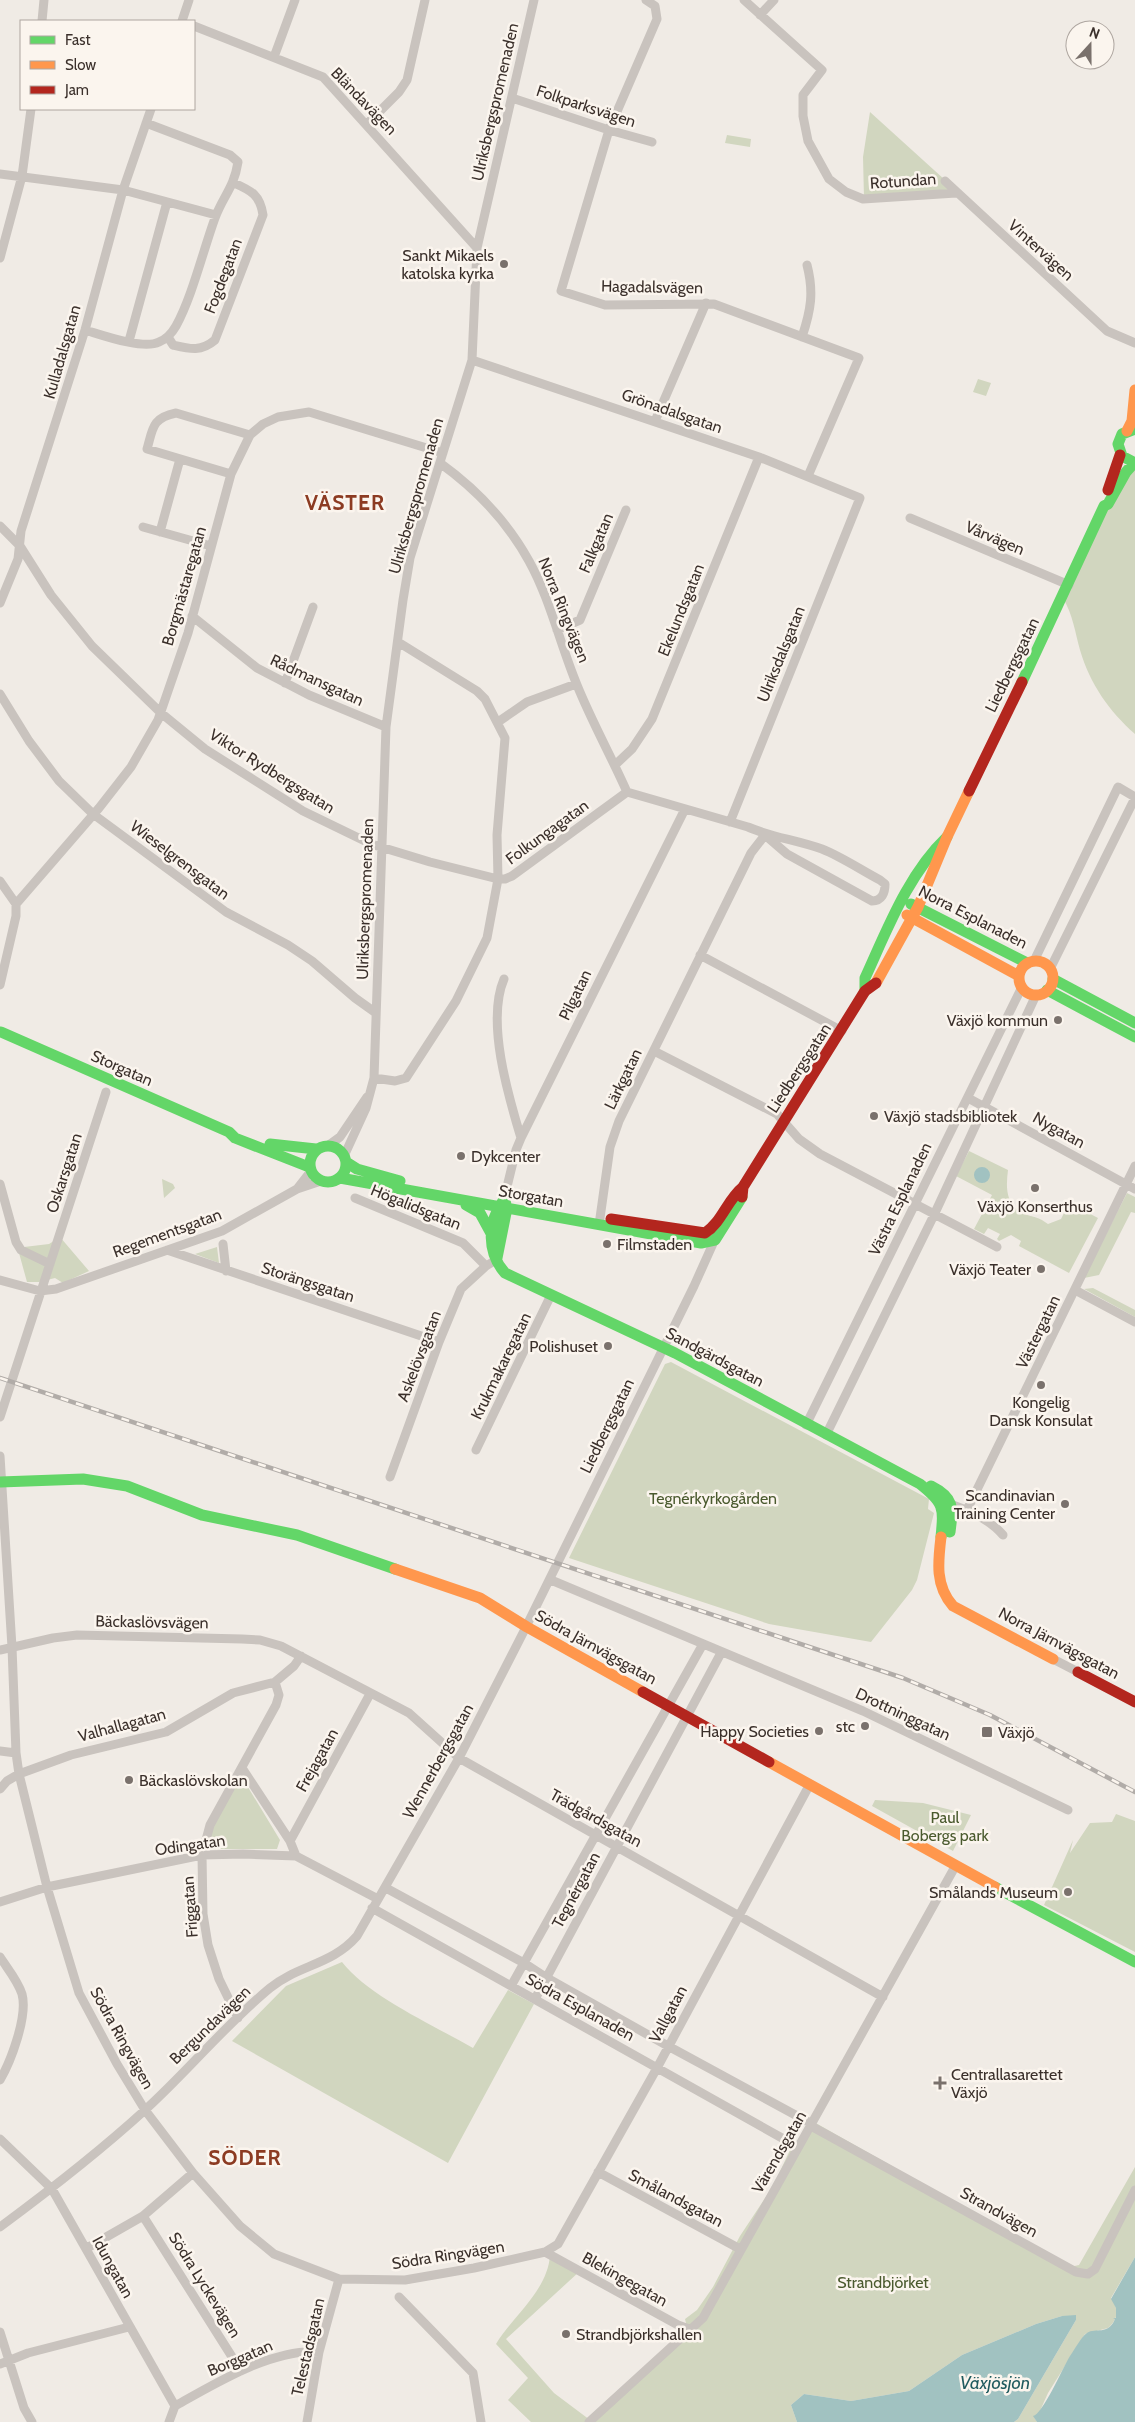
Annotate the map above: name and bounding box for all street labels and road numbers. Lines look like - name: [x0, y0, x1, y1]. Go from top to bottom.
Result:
- street label: Ulriksbergspromenaden: [468, 21, 522, 183]
- street label: Bländavägen: [327, 63, 401, 139]
- street label: Folkparksvägen: [534, 81, 638, 131]
- street label: Rotundan: [869, 169, 937, 193]
- street label: Vintervägen: [1004, 216, 1078, 284]
- street label: Fogdegatan: [200, 236, 246, 316]
- street label: Hagadalsvägen: [601, 277, 703, 297]
- street label: Kulladalsgatan: [40, 303, 84, 401]
- street label: Grönadalsgatan: [619, 385, 725, 437]
- street label: Ulriksbergspromenaden: [385, 416, 447, 576]
- street label: Falkgatan: [575, 510, 617, 576]
- street label: Vårvägen: [963, 517, 1027, 559]
- street label: Borgmästaregatan: [158, 524, 210, 648]
- street label: Norra Ringvägen: [534, 555, 594, 665]
- street label: Ekelundsgatan: [654, 561, 708, 659]
- street label: Ulriksdalsgatan: [753, 603, 809, 705]
- street label: Liedbergsgatan: [981, 615, 1043, 715]
- street label: Rådmansgatan: [267, 650, 367, 710]
- street label: Viktor Rydbergsgatan: [206, 725, 338, 817]
- street label: Folkungagatan: [502, 796, 592, 868]
- street label: Wieselgrensgatan: [127, 817, 233, 904]
- street label: Ulriksbergspromenaden: [353, 818, 377, 980]
- street label: Norra Esplanaden: [915, 881, 1031, 953]
- street label: Pilgatan: [555, 967, 595, 1023]
- street label: Liedbergsgatan: [763, 1020, 835, 1116]
- street label: Storgatan: [88, 1046, 156, 1090]
- street label: Lärkgatan: [600, 1046, 646, 1112]
- street label: Nygatan: [1030, 1108, 1088, 1152]
- street label: Oskarsgatan: [42, 1131, 86, 1215]
- street label: Västra Esplanaden: [864, 1139, 936, 1259]
- street label: Högalidsgatan: [368, 1180, 464, 1234]
- street label: Storgatan: [497, 1181, 565, 1211]
- street label: Regementsgatan: [110, 1205, 224, 1261]
- street label: Storängsgatan: [259, 1258, 357, 1306]
- street label: Västergatan: [1012, 1292, 1064, 1372]
- street label: Askelövsgatan: [393, 1308, 445, 1404]
- street label: Krukmakaregatan: [467, 1309, 535, 1423]
- street label: Sandgärdsgatan: [663, 1323, 767, 1391]
- street label: Liedbergsgatan: [576, 1376, 638, 1476]
- street label: Norra Järnvägsgatan: [995, 1603, 1123, 1683]
- street label: Södra Järnvägsgatan: [532, 1606, 660, 1688]
- street label: Bäckaslövsvägen: [95, 1612, 209, 1632]
- street label: Drottninggatan: [852, 1684, 954, 1744]
- street label: Wennerbergsgatan: [399, 1700, 477, 1822]
- street label: Valhallagatan: [76, 1704, 168, 1746]
- street label: Frejagatan: [292, 1725, 342, 1795]
- street label: Trädgårdsgatan: [547, 1785, 645, 1851]
- street label: Odingatan: [154, 1831, 226, 1859]
- street label: Tegnérgatan: [548, 1849, 604, 1931]
- street label: Friggatan: [178, 1876, 202, 1938]
- street label: Södra Esplanaden: [522, 1969, 638, 2045]
- street label: Bergundavägen: [166, 1982, 254, 2068]
- street label: Vallgatan: [645, 1982, 691, 2046]
- street label: Södra Ringvägen: [86, 1984, 158, 2092]
- street label: Värendsgatan: [748, 2107, 810, 2196]
- street label: Smålandsgatan: [625, 2165, 727, 2231]
- street label: Strandvägen: [957, 2183, 1041, 2241]
- street label: Södra Lyckevägen: [165, 2229, 245, 2341]
- street label: Idungatan: [88, 2233, 138, 2301]
- street label: Södra Ringvägen: [390, 2237, 506, 2273]
- street label: Blekingegatan: [579, 2248, 671, 2310]
- street label: Telestadsgatan: [287, 2296, 329, 2398]
- street label: Borggatan: [205, 2336, 275, 2380]

